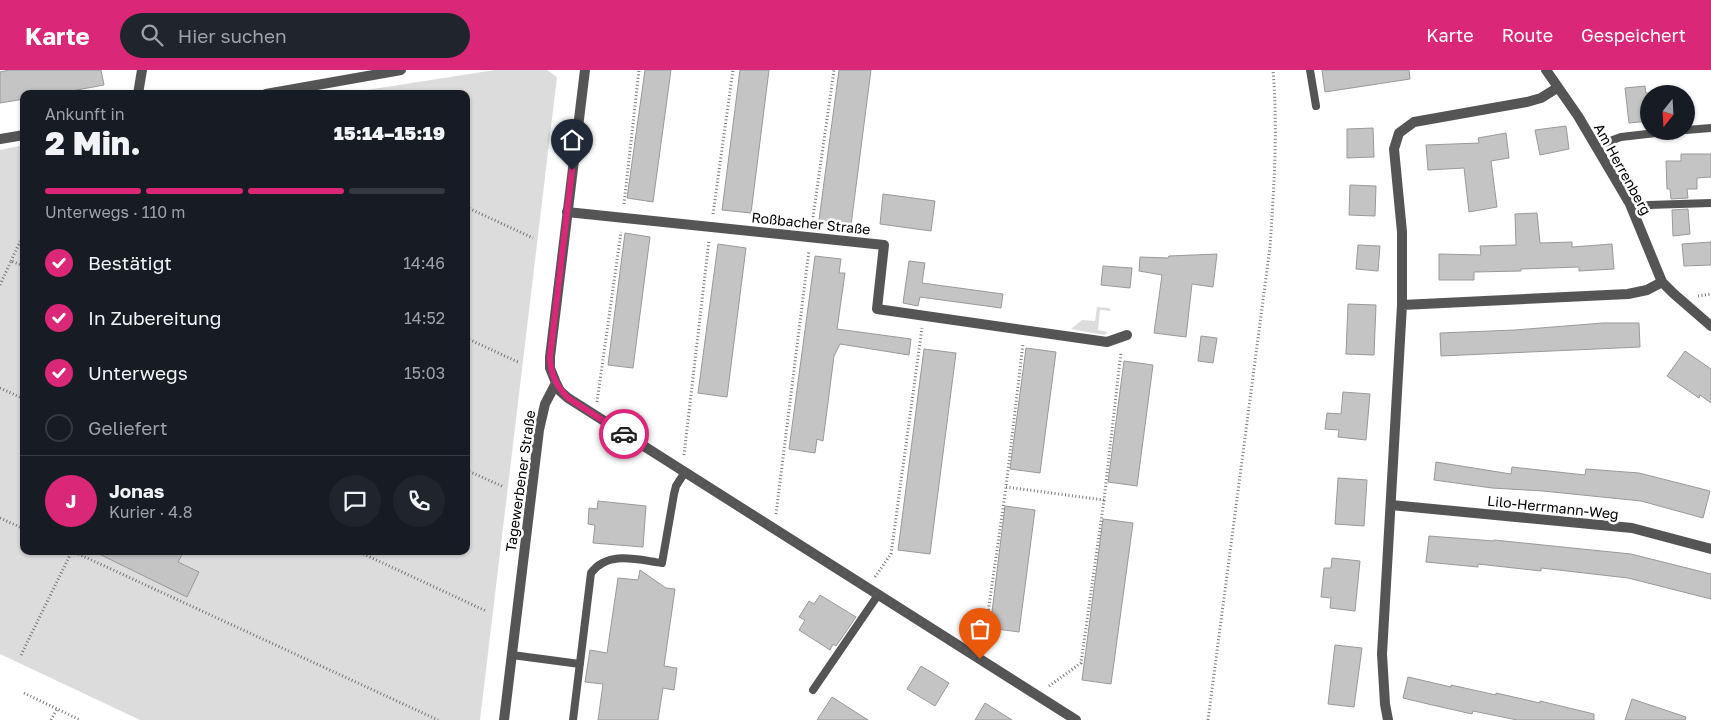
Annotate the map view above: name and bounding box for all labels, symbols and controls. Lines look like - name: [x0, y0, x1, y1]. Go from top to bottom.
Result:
- search box: [120, 13, 470, 58]
- text: Karte: [25, 21, 90, 50]
- icon: search: [138, 21, 166, 49]
- text: Hier suchen: [178, 24, 287, 47]
- text: Karte: [1426, 24, 1474, 46]
- text: Route: [1502, 24, 1553, 46]
- text: Gespeichert: [1581, 24, 1686, 46]
- north arrow: [1640, 85, 1695, 140]
- map controls: [1640, 85, 1695, 140]
- text: Ankunft in: [45, 104, 125, 124]
- pin: [551, 119, 593, 170]
- street label: Am Herrenberg: [1591, 120, 1655, 218]
- text: 15:14–15:19: [334, 121, 445, 144]
- text: 2 Min.: [45, 124, 141, 162]
- icon: home: [558, 126, 586, 154]
- text: Unterwegs · 110 m: [45, 202, 185, 222]
- street label: Roßbacher Straße: [751, 208, 871, 238]
- icon: check: [45, 249, 73, 277]
- text: Bestätigt: [88, 251, 172, 274]
- text: 14:46: [403, 253, 445, 273]
- icon: check: [45, 304, 73, 332]
- text: In Zubereitung: [88, 306, 221, 329]
- text: 14:52: [404, 308, 445, 328]
- icon: check: [45, 359, 73, 387]
- text: Unterwegs: [88, 361, 188, 384]
- text: 15:03: [404, 363, 445, 383]
- street label: Tagewerbener Straße: [502, 409, 538, 553]
- courier: [599, 409, 649, 459]
- text: Geliefert: [88, 416, 168, 439]
- icon: car: [610, 420, 638, 448]
- button: chat: [329, 475, 381, 527]
- button: phone: [393, 475, 445, 527]
- text: Jonas: [109, 479, 164, 502]
- text: J: [66, 489, 76, 512]
- street label: Lilo-Herrmann-Weg: [1487, 492, 1619, 522]
- text: Kurier · 4.8: [109, 502, 193, 522]
- pin: [959, 608, 1001, 659]
- icon: bag: [966, 615, 994, 643]

